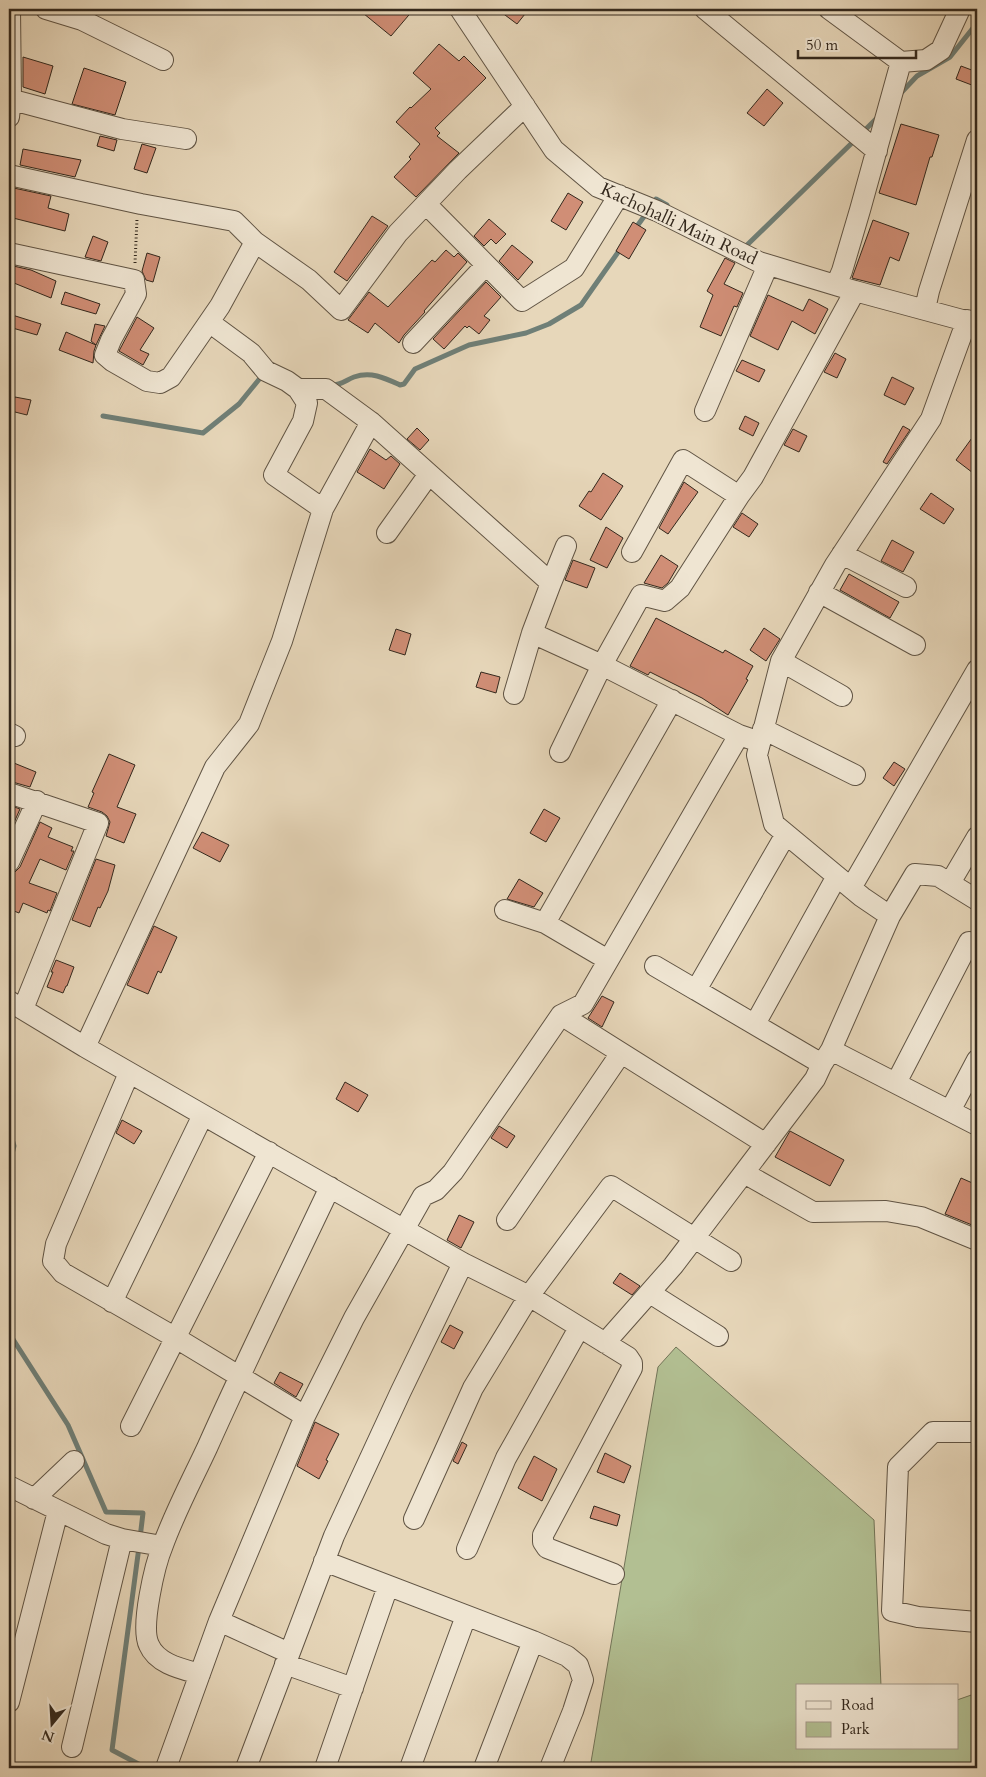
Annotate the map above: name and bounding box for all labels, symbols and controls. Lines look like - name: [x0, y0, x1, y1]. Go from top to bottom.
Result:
- scale bar: [798, 28, 916, 60]
- text: 50 m: [806, 35, 838, 55]
- street label: Kachohalli Main Road: [597, 177, 762, 271]
- legend: [796, 1684, 958, 1750]
- text: Road: [841, 1695, 874, 1715]
- north arrow: [28, 1700, 78, 1750]
- text: Park: [841, 1719, 870, 1739]
- text: N: [39, 1725, 57, 1747]

